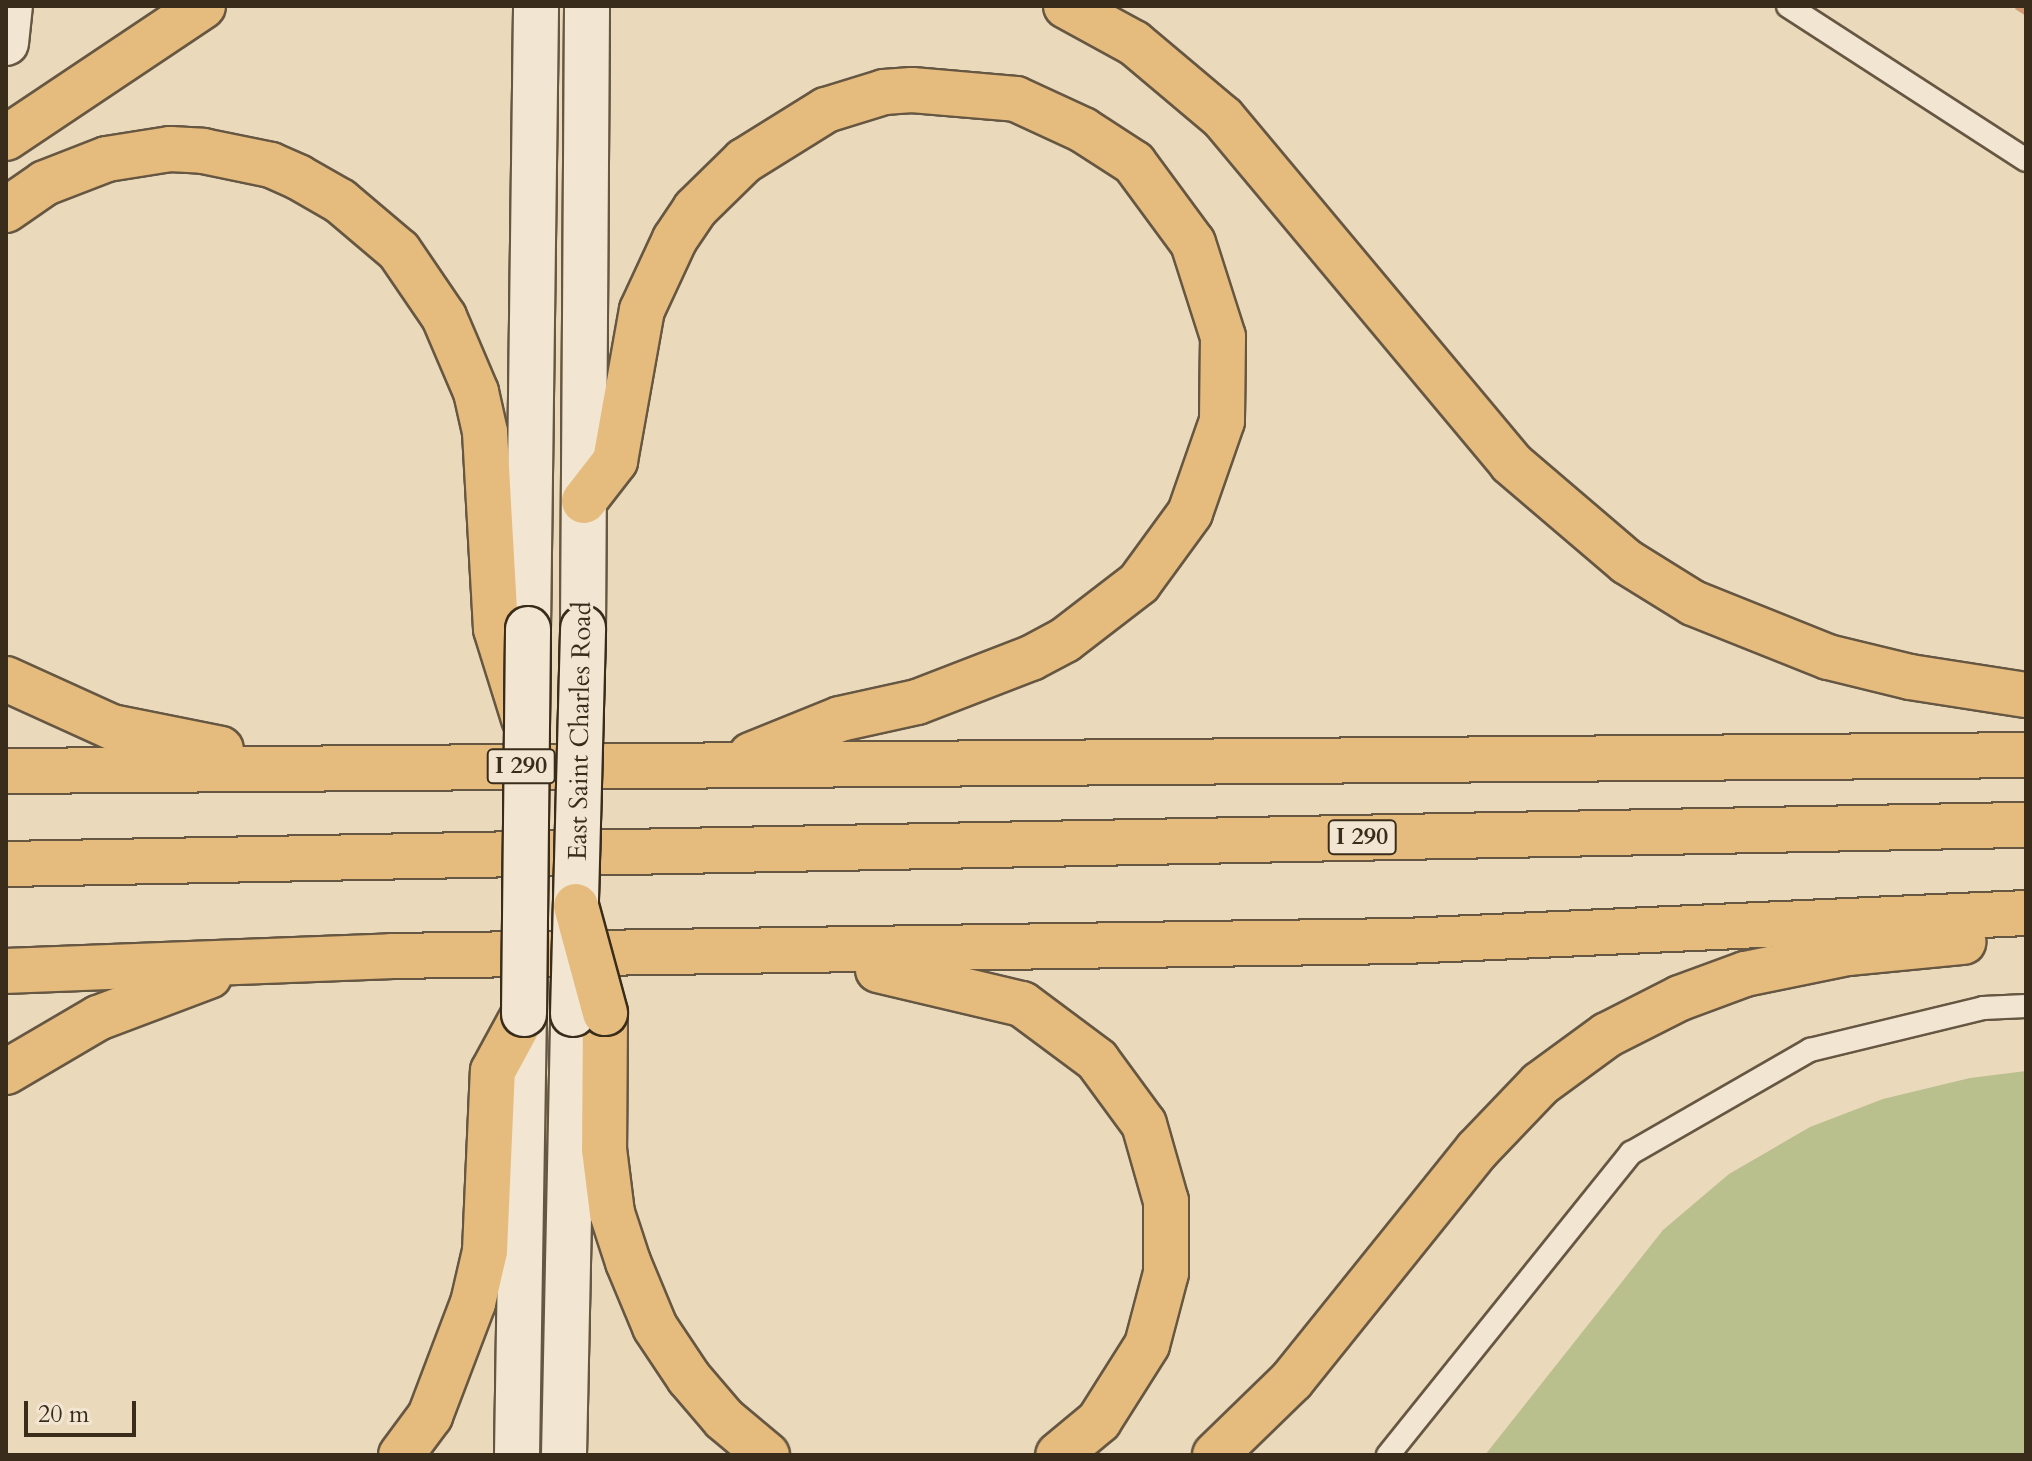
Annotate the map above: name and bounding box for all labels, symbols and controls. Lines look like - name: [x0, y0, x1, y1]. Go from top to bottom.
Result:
- street label: East Saint Charles Road: [562, 601, 598, 861]
- road number: I 290: [485, 746, 557, 786]
- road number: I 290: [1326, 817, 1398, 857]
- scale bar: [28, 1385, 140, 1435]
- text: 20 m: [38, 1398, 89, 1431]

